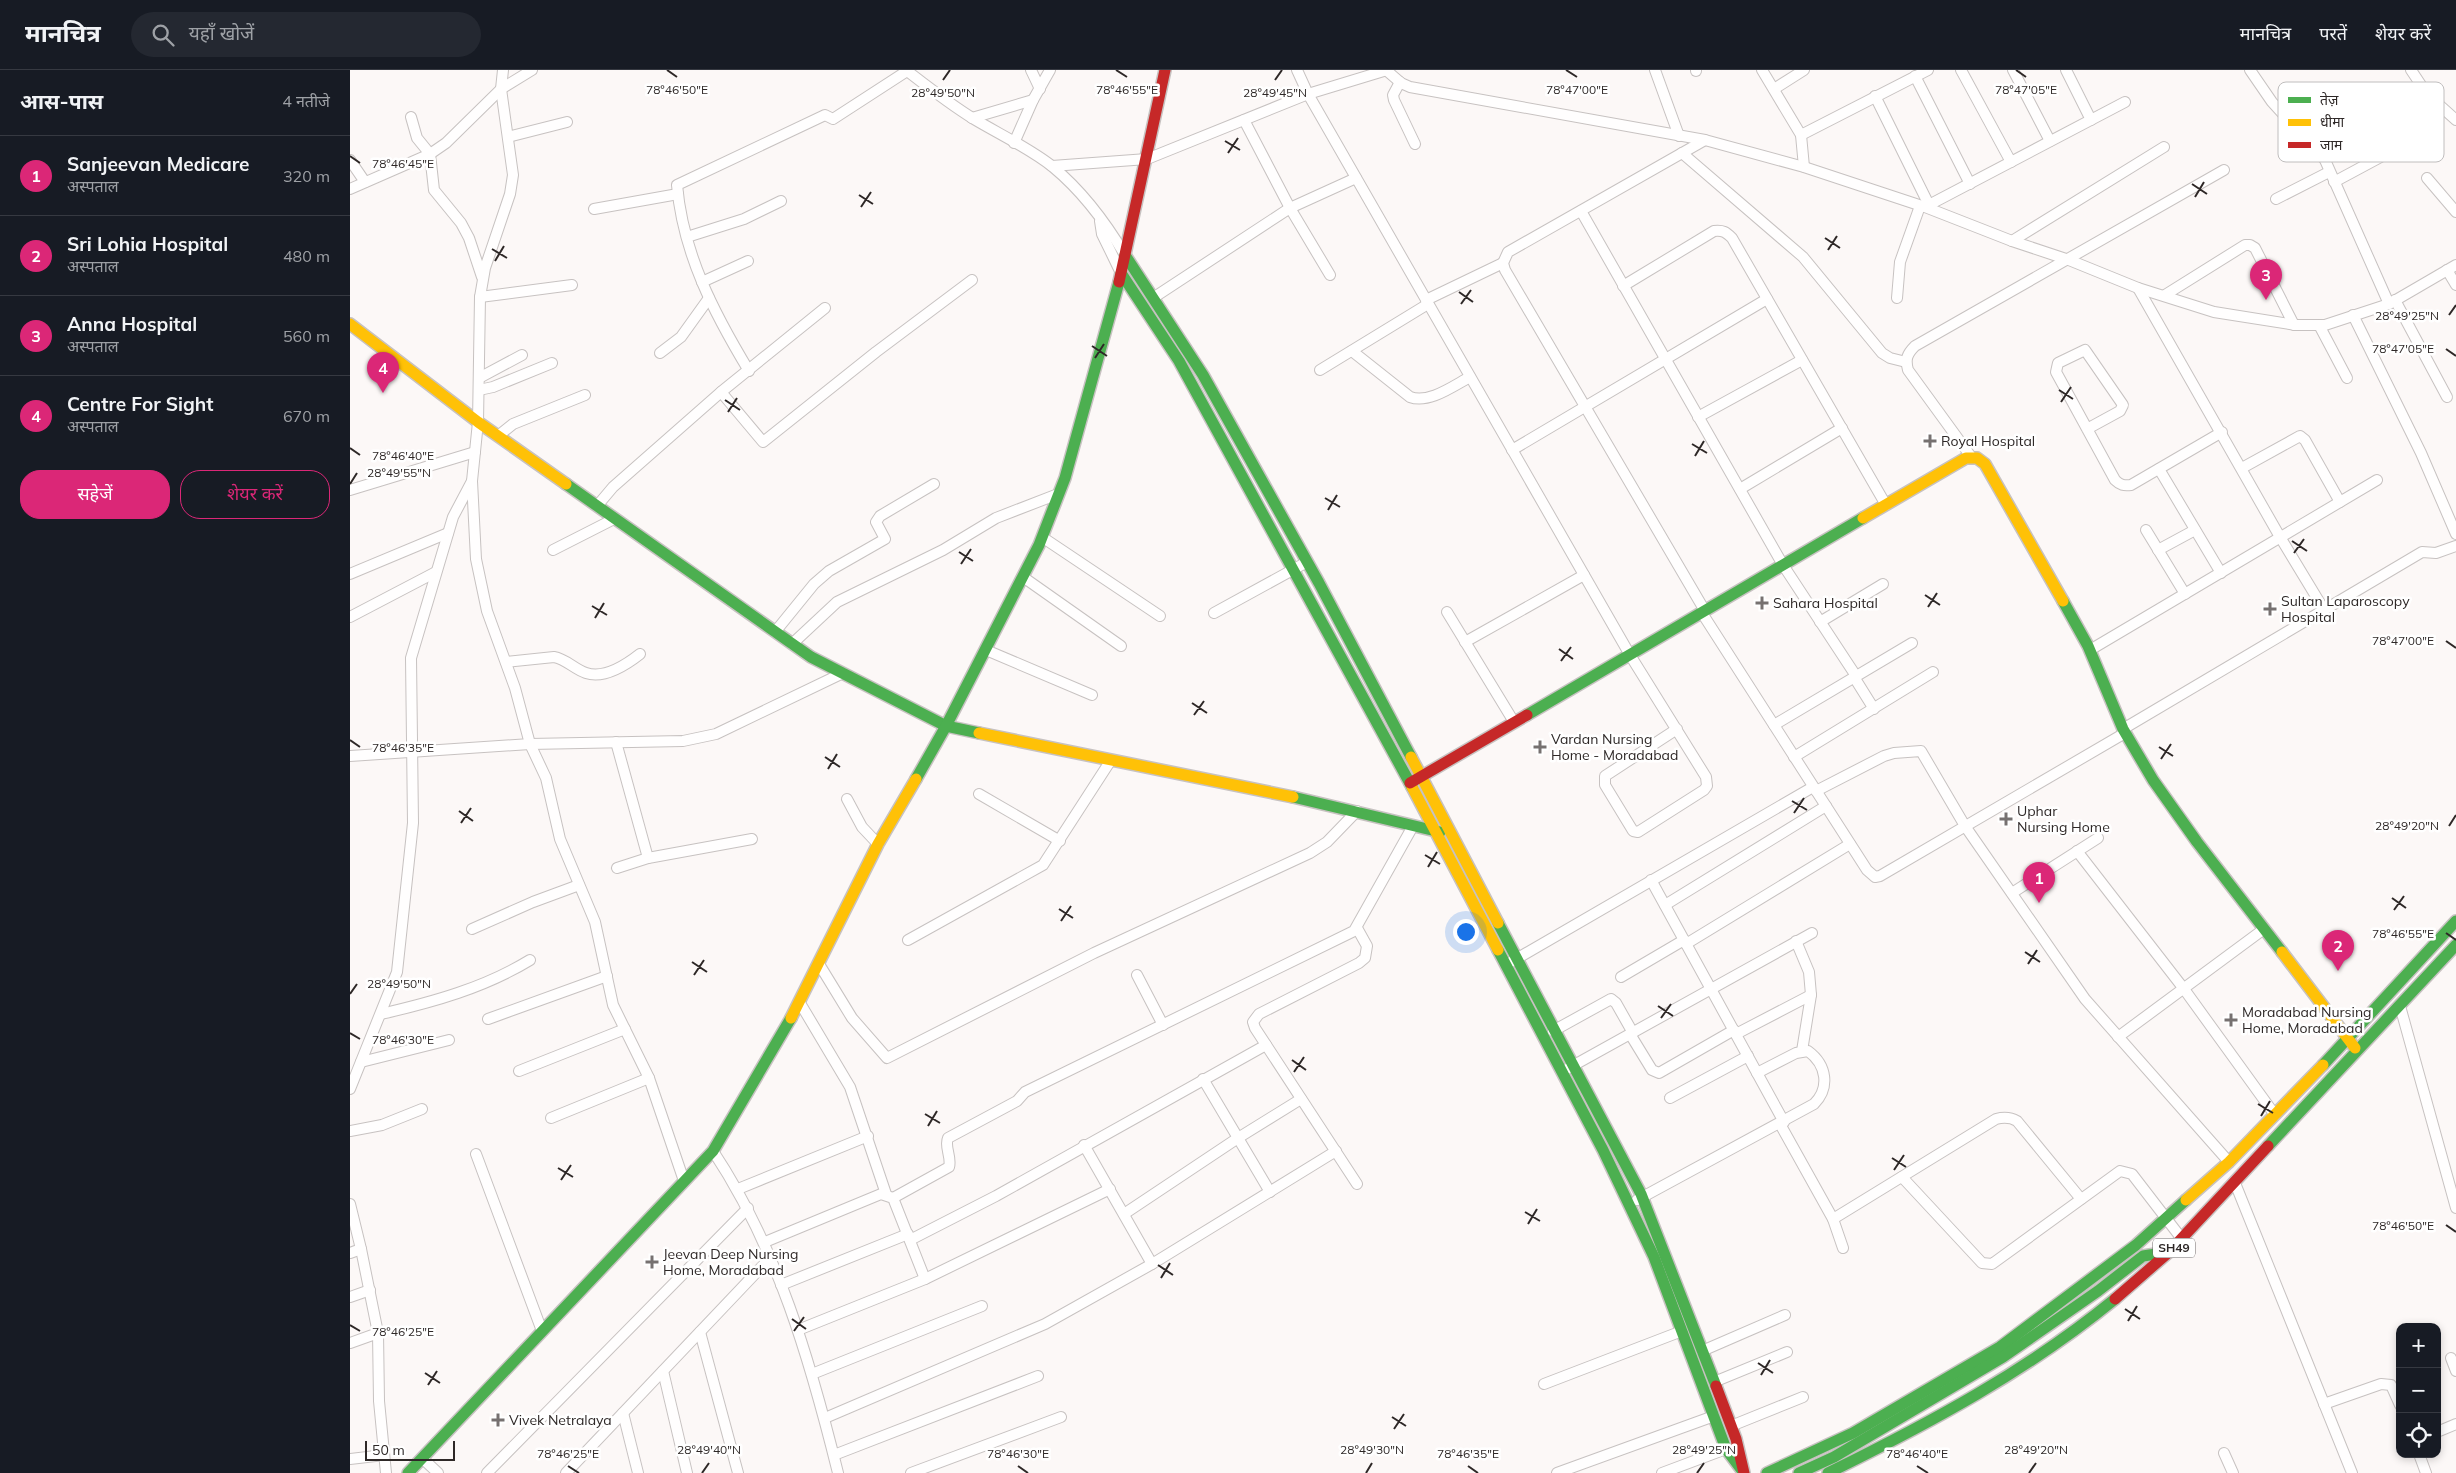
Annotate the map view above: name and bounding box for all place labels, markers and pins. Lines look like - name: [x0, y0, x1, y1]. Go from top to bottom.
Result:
- pin: 3: [2250, 259, 2282, 300]
- pin: 4: [367, 352, 399, 393]
- place label: Royal Hospital: [1941, 432, 2035, 450]
- marker: Royal Hospital: [1923, 434, 1937, 448]
- place label: Sultan Laparoscopy Hospital: [2281, 592, 2410, 626]
- place label: Sahara Hospital: [1773, 594, 1878, 612]
- marker: Sahara Hospital: [1755, 596, 1769, 610]
- marker: Sultan Laparoscopy Hospital: [2263, 602, 2277, 616]
- place label: Vardan Nursing Home - Moradabad: [1551, 730, 1678, 764]
- marker: Vardan Nursing Home - Moradabad: [1533, 740, 1547, 754]
- place label: Uphar Nursing Home: [2017, 802, 2110, 836]
- marker: Uphar Nursing Home: [1999, 812, 2013, 826]
- pin: 1: [2023, 862, 2055, 903]
- pin: 2: [2322, 930, 2354, 971]
- place label: Moradabad Nursing Home, Moradabad: [2242, 1003, 2372, 1037]
- marker: Moradabad Nursing Home, Moradabad: [2224, 1013, 2238, 1027]
- place label: Jeevan Deep Nursing Home, Moradabad: [663, 1245, 799, 1279]
- marker: Jeevan Deep Nursing Home, Moradabad: [645, 1255, 659, 1269]
- place label: Vivek Netralaya: [509, 1411, 612, 1429]
- marker: Vivek Netralaya: [491, 1413, 505, 1427]

